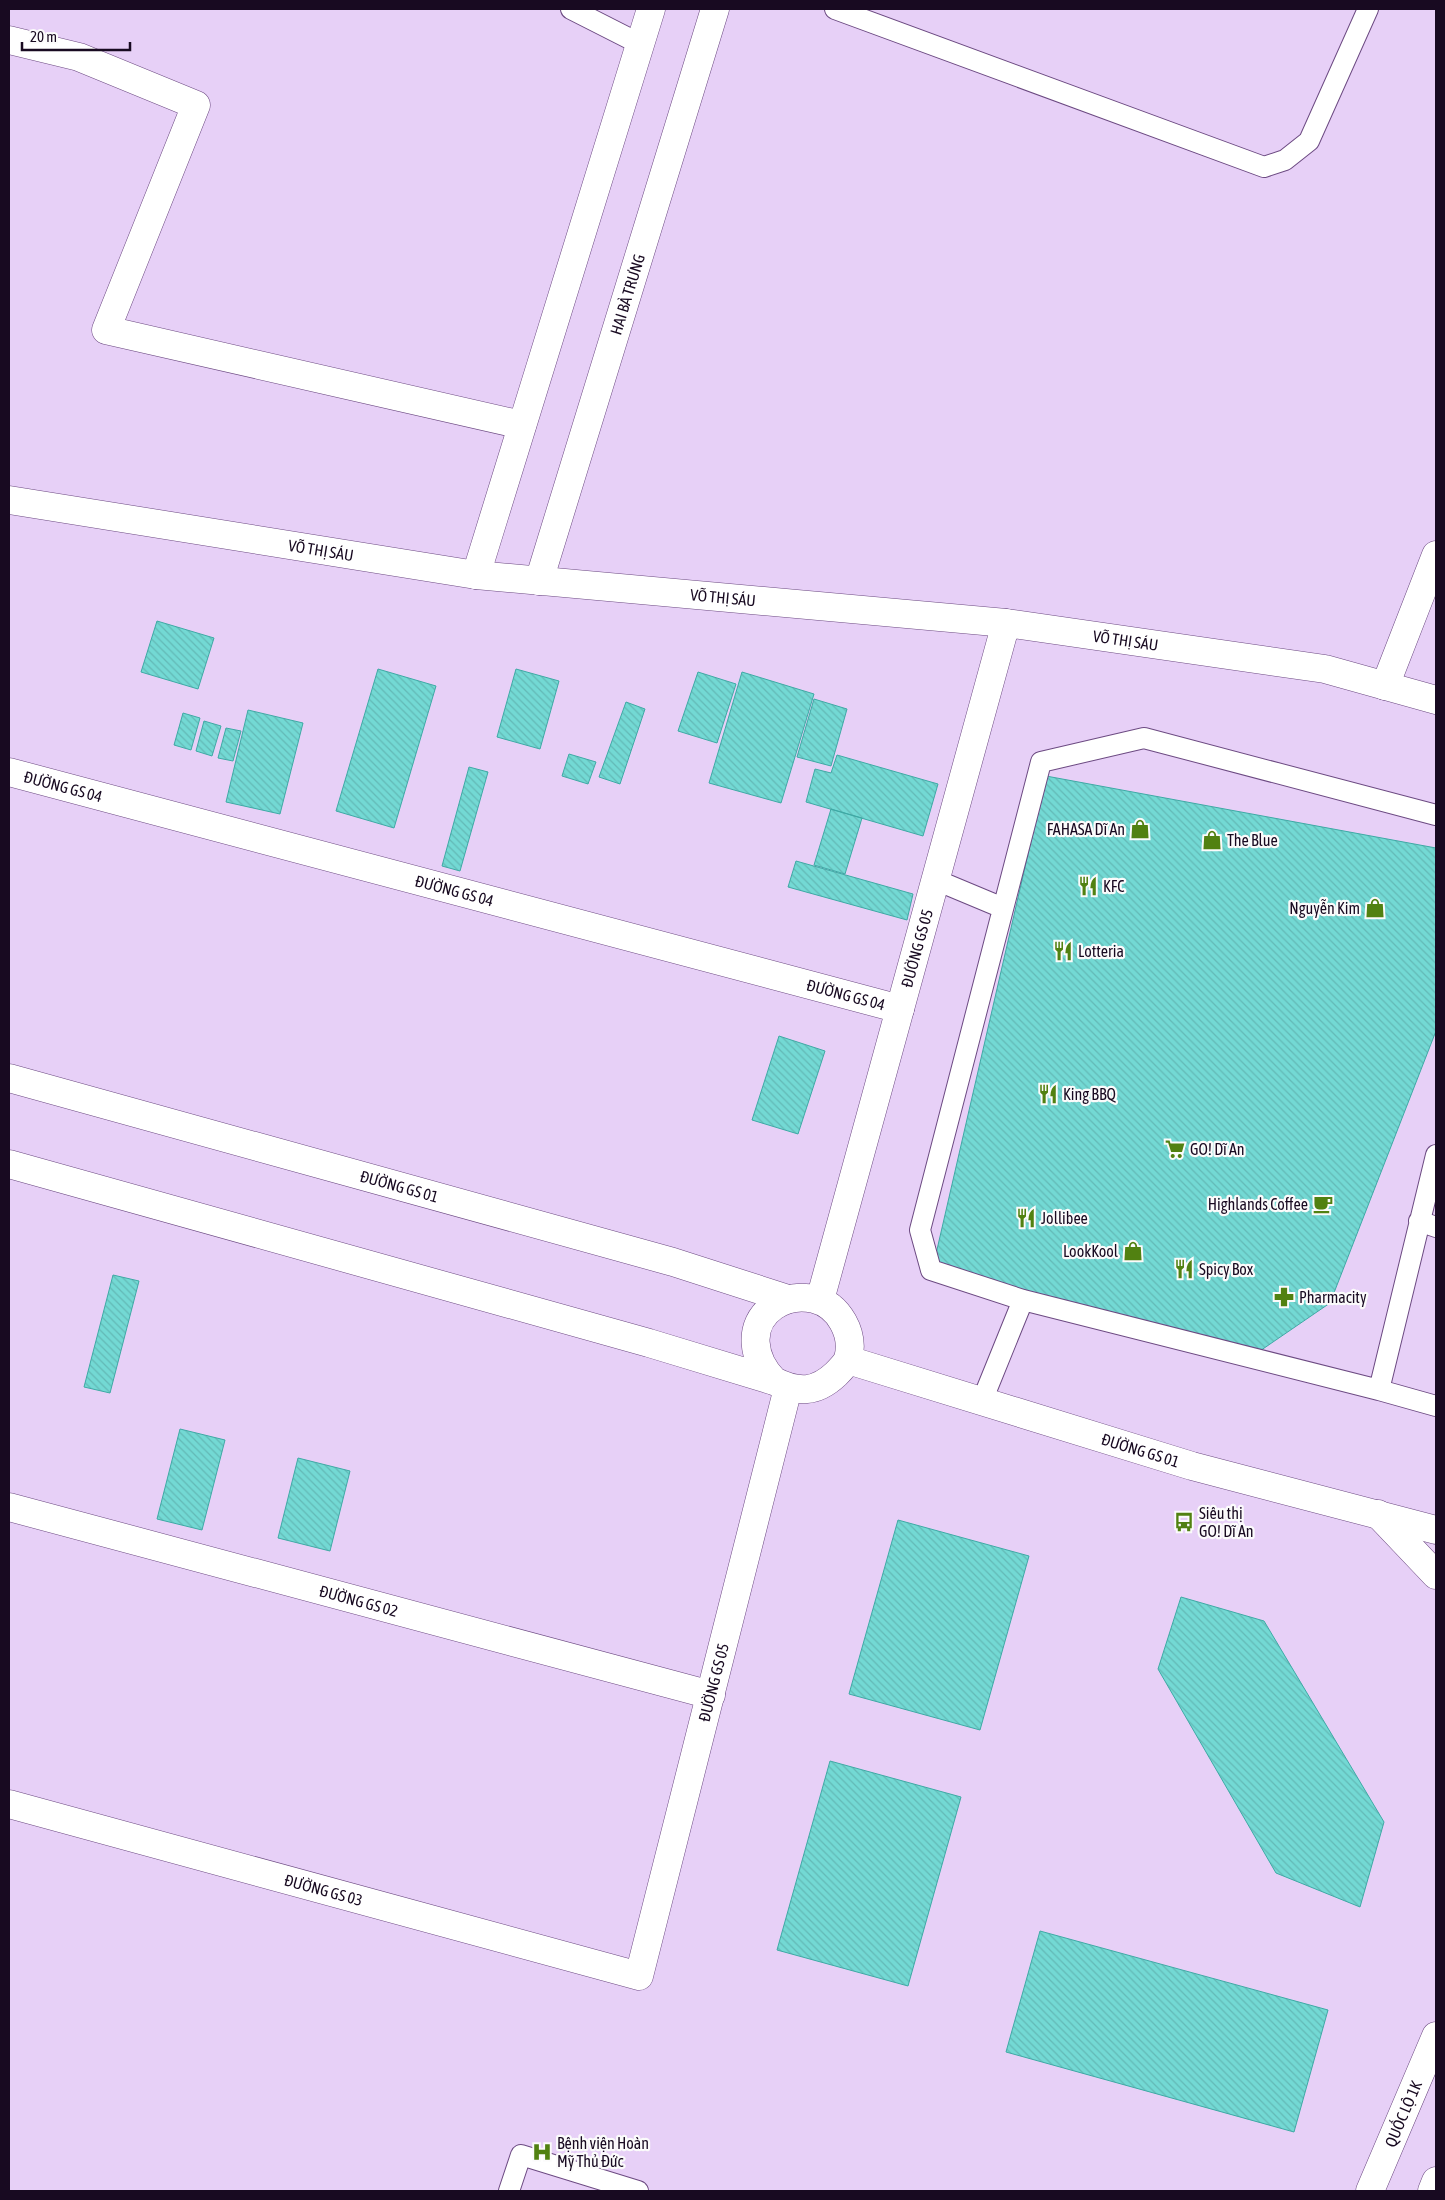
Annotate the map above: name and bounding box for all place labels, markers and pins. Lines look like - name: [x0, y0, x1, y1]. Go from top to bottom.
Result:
- shop icon: FAHASA Dĩ An: [1129, 818, 1151, 840]
- place label: FAHASA Dĩ An: [1047, 820, 1125, 838]
- shop icon: The Blue: [1201, 829, 1223, 851]
- place label: The Blue: [1227, 831, 1278, 849]
- restaurant icon: KFC: [1077, 875, 1099, 897]
- place label: KFC: [1103, 877, 1125, 895]
- shop icon: Nguyễn Kim: [1364, 897, 1386, 919]
- place label: Nguyễn Kim: [1289, 899, 1360, 918]
- restaurant icon: Lotteria: [1052, 940, 1074, 962]
- place label: Lotteria: [1078, 942, 1124, 960]
- restaurant icon: King BBQ: [1037, 1083, 1059, 1105]
- place label: King BBQ: [1063, 1085, 1117, 1104]
- supermarket icon: GO! Dĩ An: [1164, 1138, 1186, 1160]
- place label: GO! Dĩ An: [1190, 1140, 1245, 1158]
- cafe icon: Highlands Coffee: [1312, 1193, 1334, 1215]
- place label: Highlands Coffee: [1208, 1195, 1308, 1214]
- restaurant icon: Jollibee: [1015, 1207, 1037, 1229]
- place label: Jollibee: [1041, 1209, 1088, 1227]
- shop icon: LookKool: [1122, 1240, 1144, 1262]
- place label: LookKool: [1063, 1242, 1119, 1260]
- restaurant icon: Spicy Box: [1173, 1258, 1195, 1280]
- place label: Spicy Box: [1199, 1260, 1254, 1279]
- pharmacy icon: Pharmacity: [1273, 1286, 1295, 1308]
- place label: Pharmacity: [1299, 1288, 1367, 1307]
- place label: Siêu thị GO! Dĩ An: [1199, 1504, 1254, 1540]
- bus stop icon: Siêu thị GO! Dĩ An: [1173, 1511, 1195, 1533]
- place label: Bệnh viện Hoàn Mỹ Thủ Đức: [557, 2134, 649, 2171]
- hospital icon: Bệnh viện Hoàn Mỹ Thủ Đức: [531, 2141, 553, 2163]

